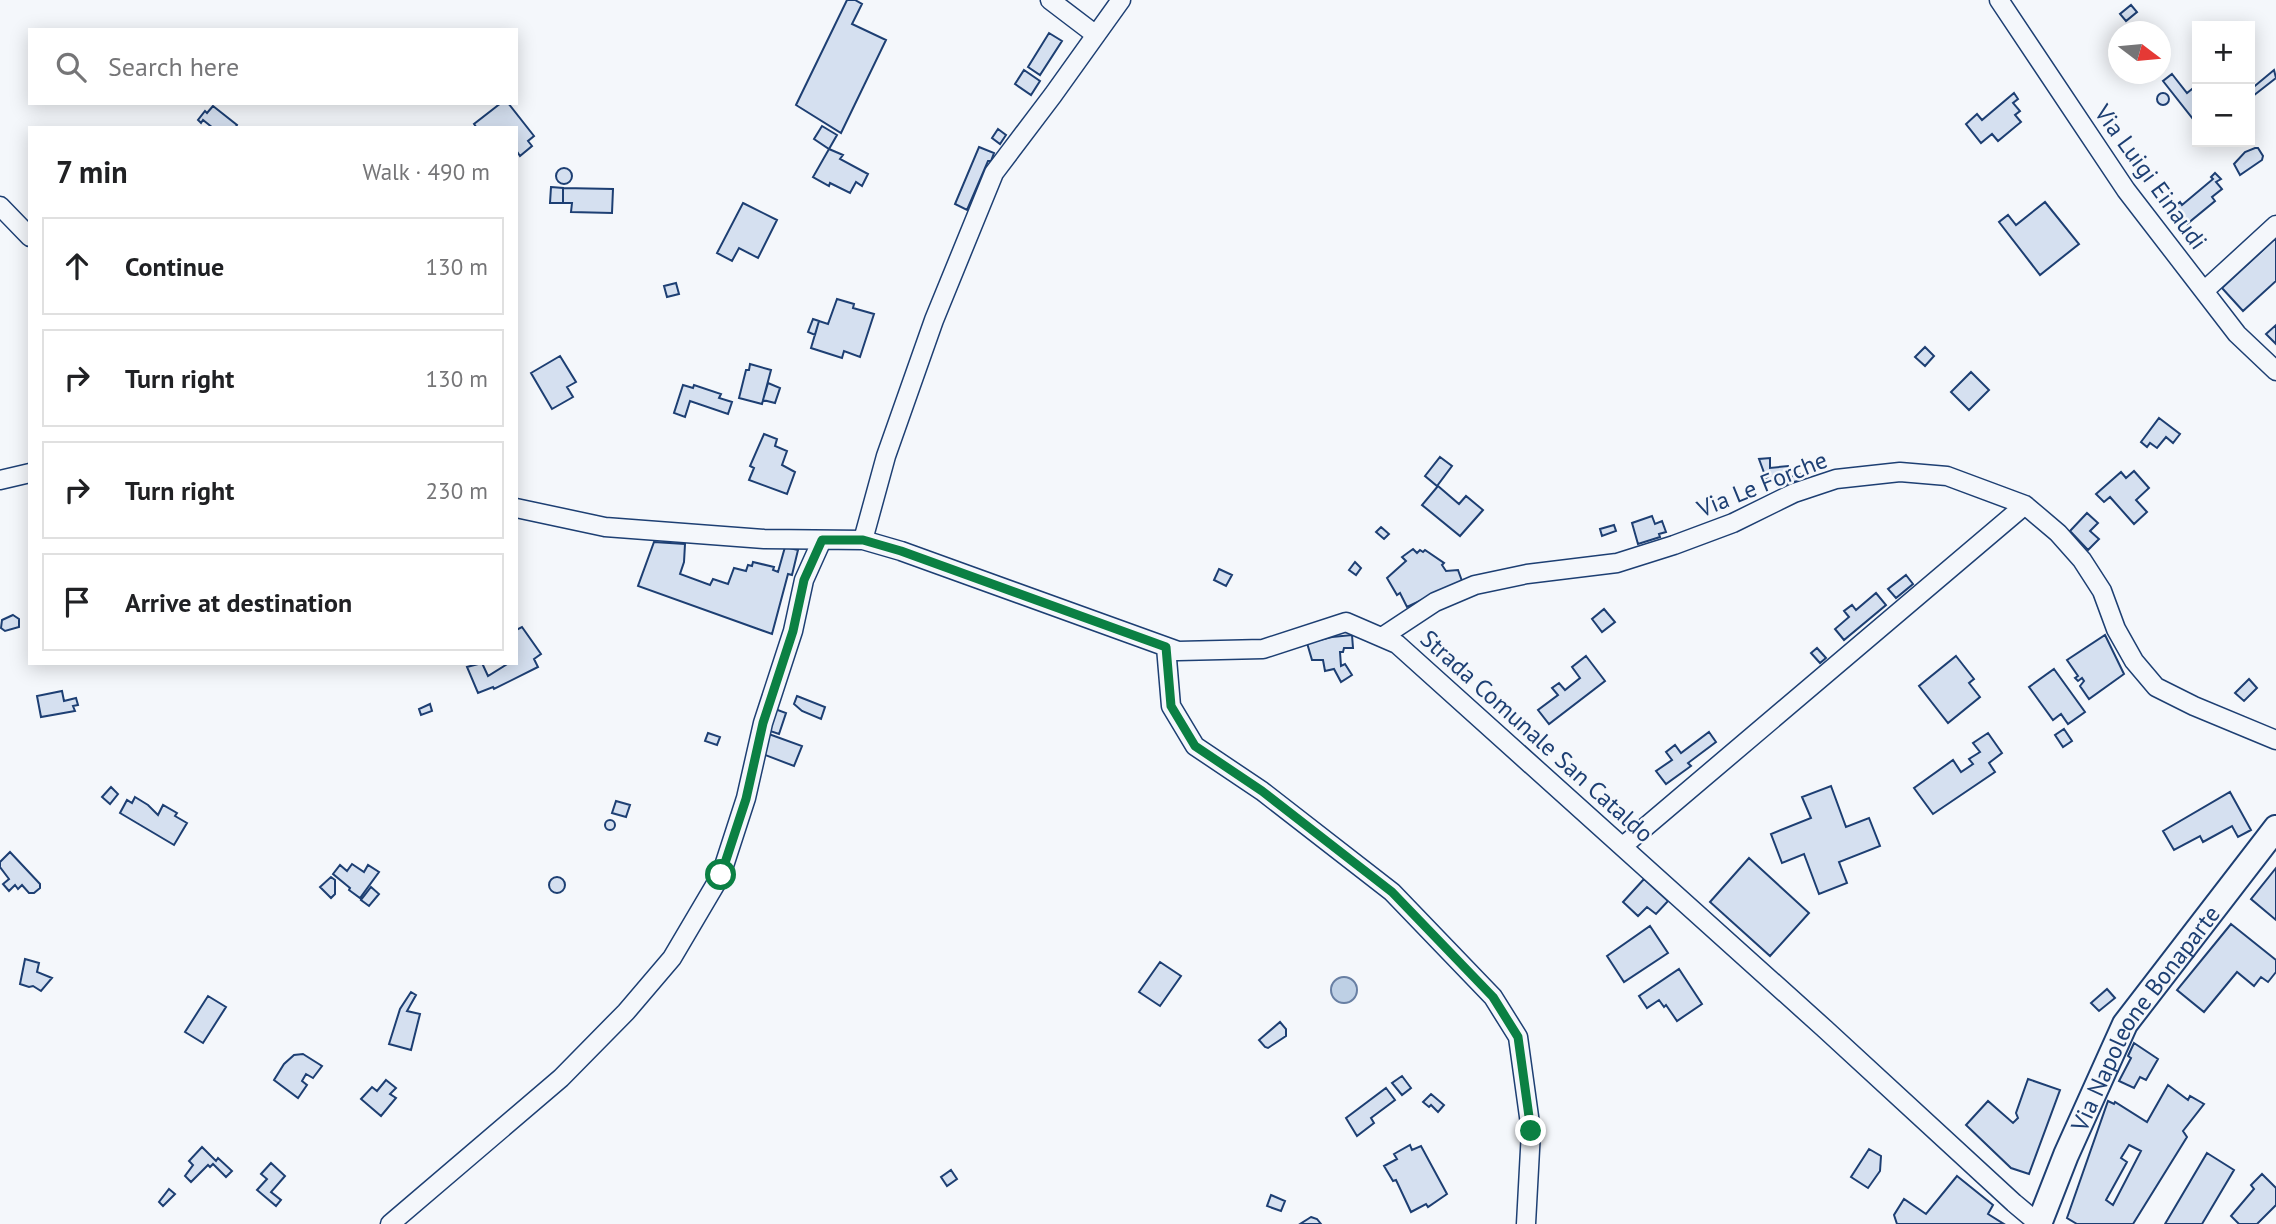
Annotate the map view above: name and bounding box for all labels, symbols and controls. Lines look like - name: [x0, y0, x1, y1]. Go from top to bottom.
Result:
- north arrow: [2108, 21, 2171, 84]
- map controls: [2192, 21, 2255, 147]
- button: +: [2192, 21, 2255, 84]
- search box: [28, 28, 518, 105]
- icon: search: [52, 48, 90, 86]
- text: Search here: [108, 50, 239, 83]
- button: −: [2192, 84, 2255, 147]
- street label: Via Luigi Einaudi: [2087, 97, 2214, 256]
- text: 7 min: [56, 152, 128, 191]
- text: Walk · 490 m: [363, 157, 490, 186]
- icon: ahead: [58, 247, 96, 285]
- text: Continue: [125, 250, 224, 283]
- text: 130 m: [426, 252, 488, 281]
- icon: right: [58, 359, 96, 397]
- text: Turn right: [125, 362, 234, 395]
- text: 130 m: [426, 364, 488, 393]
- street label: Via Le Forche: [1692, 444, 1832, 525]
- icon: right: [58, 471, 96, 509]
- text: Turn right: [125, 474, 234, 507]
- text: 230 m: [426, 476, 488, 505]
- icon: arrive: [58, 583, 96, 621]
- text: Arrive at destination: [125, 586, 352, 619]
- street label: Strada Comunale San Cataldo: [1414, 623, 1660, 849]
- route start: [705, 859, 736, 890]
- street label: Via Napoleone Bonaparte: [2063, 899, 2226, 1137]
- route end: [1515, 1115, 1546, 1146]

